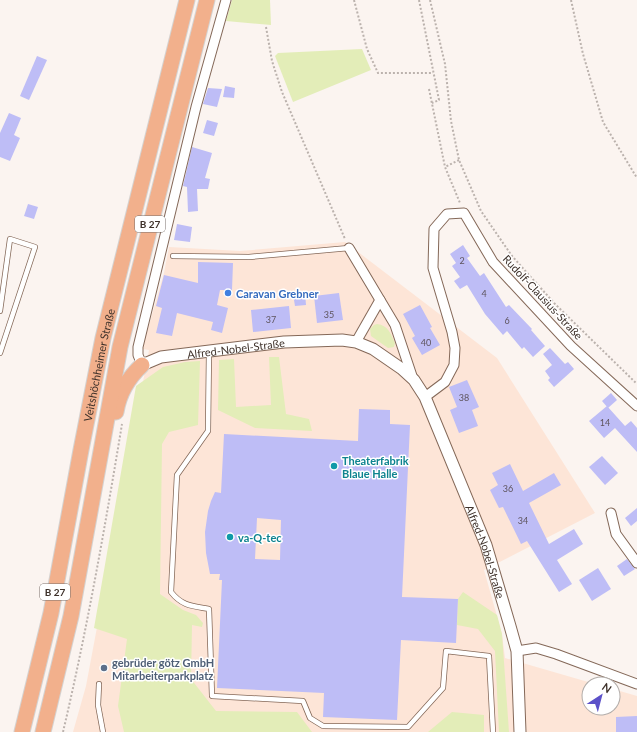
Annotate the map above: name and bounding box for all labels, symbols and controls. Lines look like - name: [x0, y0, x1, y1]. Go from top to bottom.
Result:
- road number: B 27: [135, 216, 165, 232]
- street label: Rudolf-Clausius-Straße: [500, 252, 586, 342]
- house number: 2: [459, 255, 465, 266]
- place label: Caravan Grebner: [236, 287, 320, 300]
- marker: Caravan Grebner: [223, 288, 233, 298]
- house number: 4: [481, 288, 487, 299]
- street label: Veitshöchheimer Straße: [80, 307, 117, 422]
- house number: 35: [324, 309, 334, 320]
- house number: 37: [266, 314, 276, 325]
- house number: 6: [504, 315, 510, 326]
- street label: Alfred-Nobel-Straße: [186, 335, 286, 360]
- house number: 40: [421, 337, 431, 348]
- house number: 38: [459, 392, 469, 403]
- house number: 14: [600, 417, 610, 428]
- place label: Theaterfabrik Blaue Halle: [342, 454, 409, 480]
- marker: Theaterfabrik Blaue Halle: [329, 461, 339, 471]
- house number: 36: [503, 483, 513, 494]
- street label: Alfred-Nobel-Straße: [464, 503, 508, 600]
- house number: 34: [518, 515, 528, 526]
- place label: va-Q-tec: [238, 531, 282, 544]
- marker: va-Q-tec: [225, 532, 235, 542]
- road number: B 27: [40, 584, 70, 600]
- place label: gebrüder götz GmbH Mitarbeiterparkplatz: [112, 656, 214, 682]
- marker: gebrüder götz GmbH Mitarbeiterparkplatz: [99, 663, 109, 673]
- north arrow: [581, 676, 621, 716]
- text: N: [600, 680, 614, 695]

